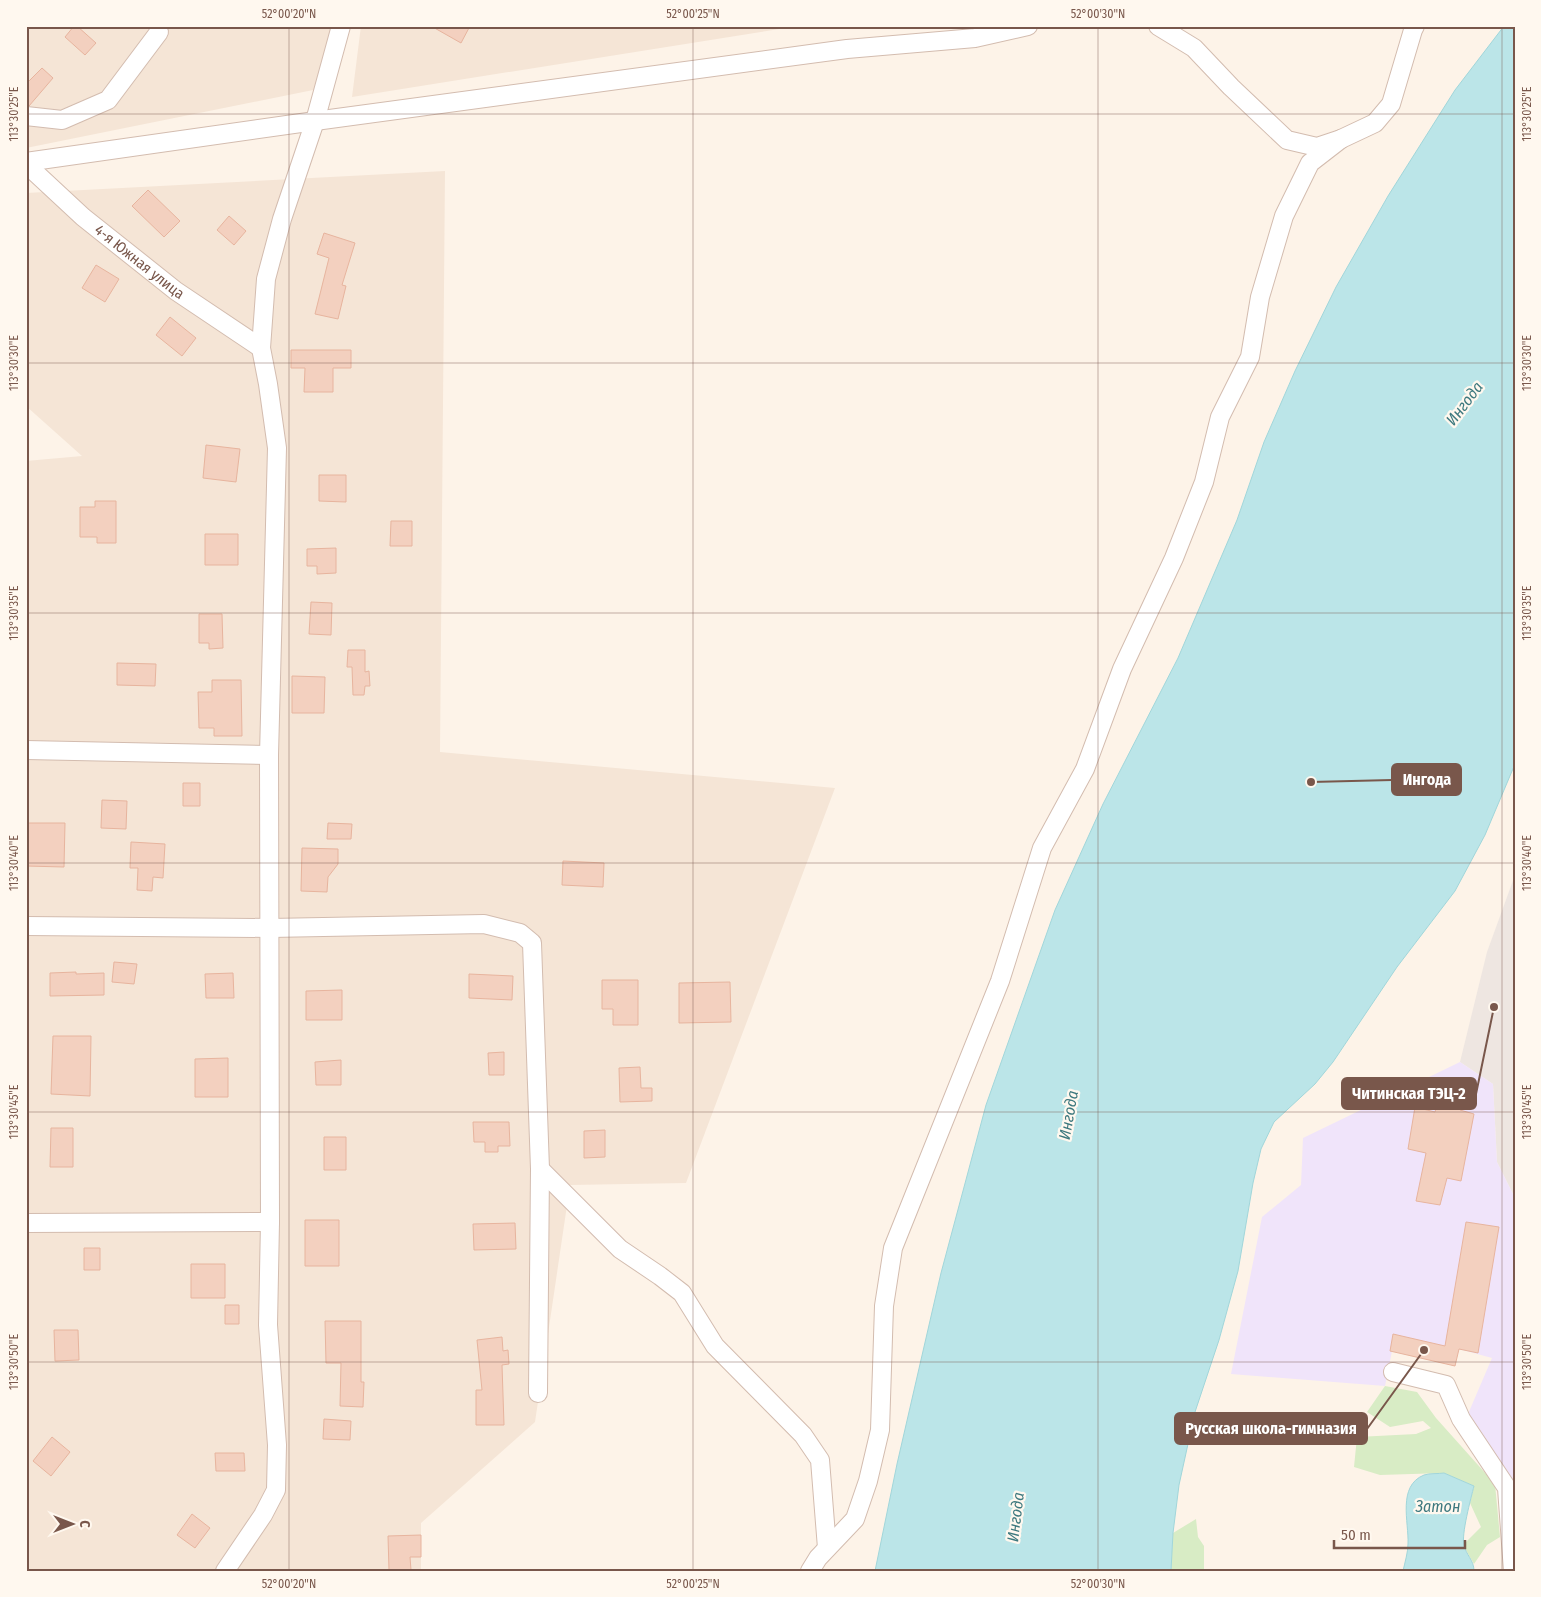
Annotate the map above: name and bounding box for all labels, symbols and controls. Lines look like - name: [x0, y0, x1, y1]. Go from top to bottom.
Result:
- text: 52°00'20"N: [262, 7, 316, 21]
- text: 52°00'25"N: [666, 7, 720, 21]
- text: 52°00'30"N: [1071, 7, 1125, 21]
- text: 113°30'25"E: [7, 86, 21, 141]
- text: 113°30'25"E: [1520, 86, 1534, 141]
- street label: 4-я Южная улица: [91, 221, 188, 303]
- text: 113°30'30"E: [7, 335, 21, 391]
- text: 113°30'30"E: [1520, 335, 1534, 391]
- water label: Ингода: [1442, 378, 1487, 429]
- text: 113°30'35"E: [7, 585, 21, 640]
- text: 113°30'35"E: [1520, 585, 1534, 640]
- callout: Ингода: [1392, 764, 1461, 795]
- text: Ингода: [1403, 770, 1451, 789]
- text: 113°30'40"E: [7, 835, 21, 891]
- text: 113°30'40"E: [1520, 835, 1534, 891]
- callout: Читинская ТЭЦ-2: [1342, 1078, 1476, 1109]
- text: 113°30'45"E: [7, 1084, 21, 1139]
- text: Читинская ТЭЦ-2: [1352, 1084, 1466, 1103]
- text: 113°30'45"E: [1520, 1084, 1534, 1139]
- water label: Ингода: [1055, 1089, 1082, 1141]
- text: 113°30'50"E: [7, 1334, 21, 1390]
- text: 113°30'50"E: [1520, 1334, 1534, 1390]
- callout: Русская школа-гимназия: [1175, 1413, 1367, 1444]
- text: Русская школа-гимназия: [1185, 1419, 1357, 1438]
- water label: Ингода: [1003, 1491, 1028, 1543]
- water label: Затон: [1415, 1497, 1460, 1516]
- north arrow: [48, 1500, 98, 1550]
- scale bar: [1334, 1517, 1465, 1549]
- text: С: [76, 1520, 93, 1528]
- text: 50 m: [1341, 1526, 1371, 1544]
- text: 52°00'20"N: [262, 1577, 316, 1591]
- text: 52°00'25"N: [666, 1577, 720, 1591]
- text: 52°00'30"N: [1071, 1577, 1125, 1591]

